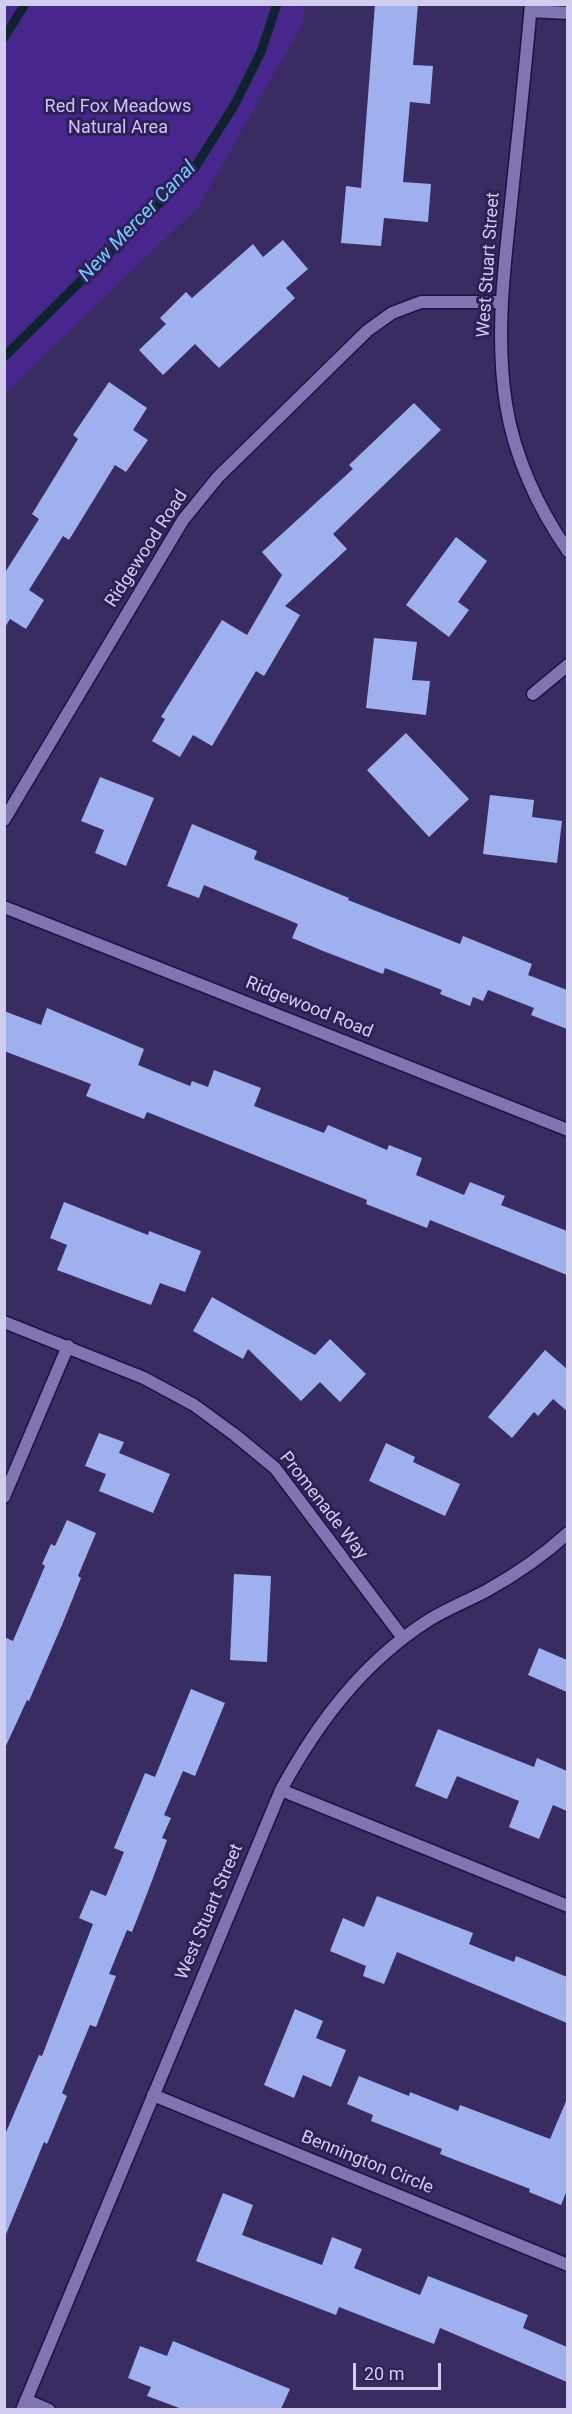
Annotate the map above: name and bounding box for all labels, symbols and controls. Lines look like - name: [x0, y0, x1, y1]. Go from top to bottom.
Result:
- park label: Red Fox Meadows Natural Area: [45, 96, 191, 138]
- water label: New Mercer Canal: [74, 157, 202, 287]
- street label: West Stuart Street: [473, 192, 505, 338]
- street label: Ridgewood Road: [101, 486, 193, 612]
- street label: Ridgewood Road: [242, 973, 376, 1043]
- street label: Promenade Way: [274, 1448, 372, 1564]
- street label: West Stuart Street: [172, 1841, 248, 1983]
- street label: Bennington Circle: [298, 2127, 436, 2199]
- scale bar: [356, 2351, 444, 2389]
- text: 20 m: [364, 2363, 404, 2384]

